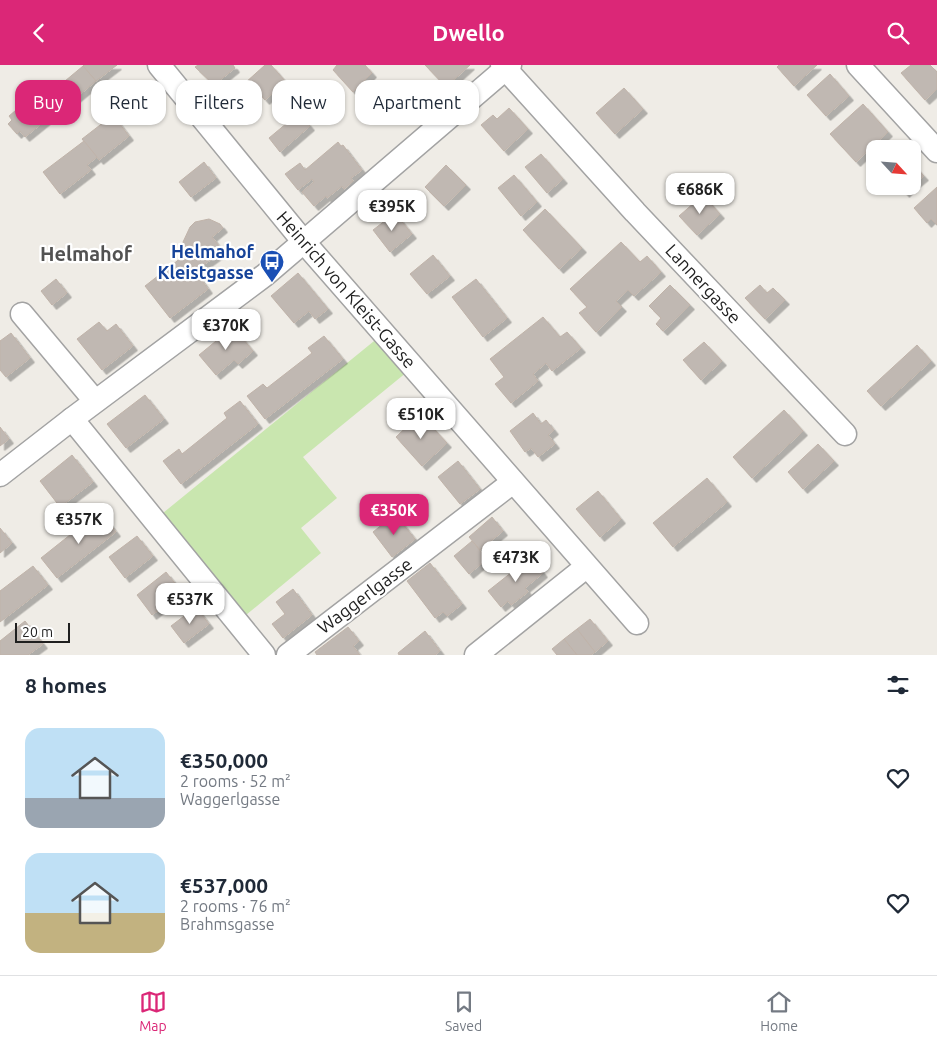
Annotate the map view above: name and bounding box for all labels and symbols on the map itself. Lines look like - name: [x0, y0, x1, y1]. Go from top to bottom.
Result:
- north arrow: [866, 140, 921, 195]
- pin: €686K: [665, 173, 735, 215]
- pin: €395K: [357, 189, 427, 232]
- street label: Heinrich von Kleist-Gasse: [273, 207, 420, 372]
- street label: Lannergasse: [662, 240, 745, 327]
- place label: Helmahof Kleistgasse: [157, 241, 255, 282]
- district label: Helmahof: [40, 242, 133, 265]
- bus stop icon: Helmahof Kleistgasse: [259, 249, 285, 283]
- pin: €370K: [191, 309, 261, 351]
- pin: €510K: [386, 397, 456, 440]
- pin: €350K: [359, 493, 429, 536]
- pin: €357K: [44, 503, 114, 545]
- pin: €473K: [481, 541, 551, 583]
- street label: Waggerlgasse: [313, 553, 415, 637]
- pin: €537K: [155, 583, 225, 625]
- scale bar: [15, 620, 70, 643]

